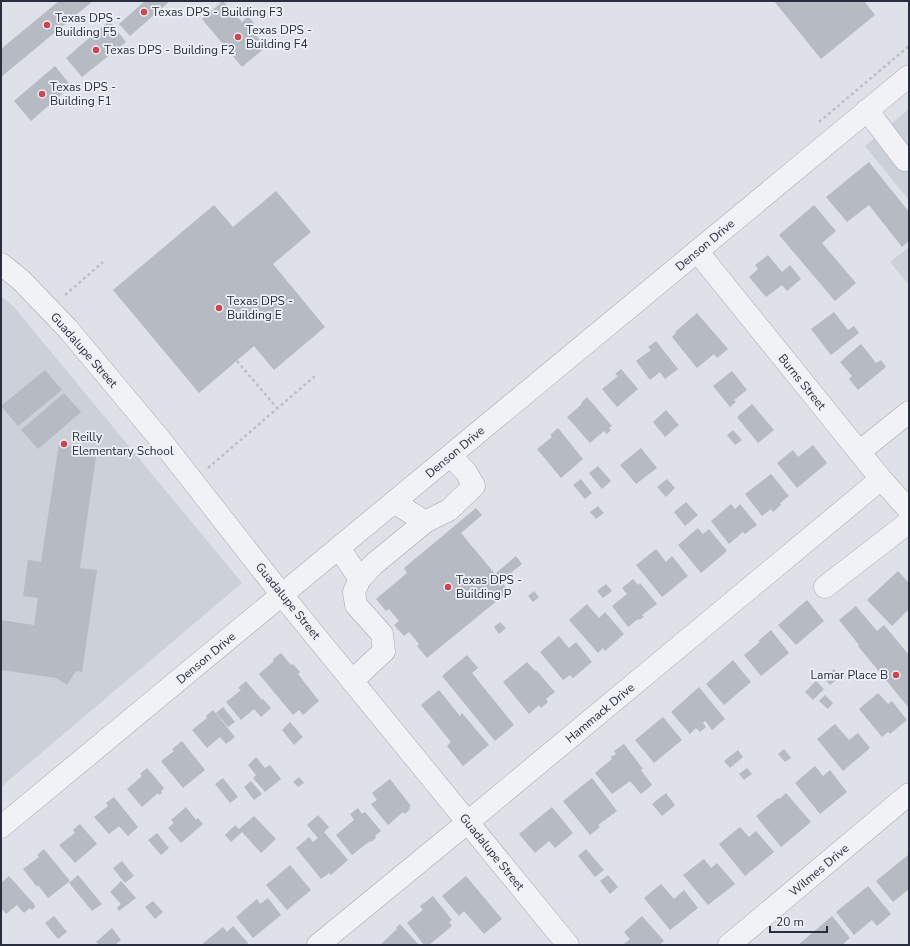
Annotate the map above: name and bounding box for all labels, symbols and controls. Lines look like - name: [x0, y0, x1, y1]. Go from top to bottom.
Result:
- place label: Texas DPS - Building F3: [152, 4, 283, 20]
- marker: Texas DPS - Building F3: [139, 7, 149, 17]
- place label: Texas DPS - Building F5: [55, 10, 121, 40]
- marker: Texas DPS - Building F5: [42, 20, 52, 30]
- place label: Texas DPS - Building F4: [246, 22, 312, 52]
- marker: Texas DPS - Building F4: [233, 32, 243, 42]
- place label: Texas DPS - Building F2: [104, 42, 235, 58]
- marker: Texas DPS - Building F2: [91, 45, 101, 55]
- place label: Texas DPS - Building F1: [50, 79, 116, 109]
- marker: Texas DPS - Building F1: [37, 89, 47, 99]
- street label: Denson Drive: [672, 215, 738, 275]
- place label: Texas DPS - Building E: [227, 293, 293, 323]
- marker: Texas DPS - Building E: [214, 303, 224, 313]
- street label: Guadalupe Street: [47, 309, 122, 392]
- street label: Burns Street: [775, 351, 830, 414]
- street label: Denson Drive: [422, 422, 488, 482]
- place label: Reilly Elementary School: [72, 429, 174, 459]
- marker: Reilly Elementary School: [59, 439, 69, 449]
- street label: Guadalupe Street: [252, 559, 325, 643]
- place label: Texas DPS - Building P: [456, 572, 522, 602]
- marker: Texas DPS - Building P: [443, 582, 453, 592]
- street label: Denson Drive: [173, 628, 239, 688]
- place label: Lamar Place B: [811, 667, 888, 683]
- marker: Lamar Place B: [891, 670, 901, 680]
- street label: Hammack Drive: [562, 679, 638, 747]
- street label: Guadalupe Street: [456, 810, 529, 894]
- street label: Wilmes Drive: [786, 840, 852, 900]
- scale bar: [770, 908, 827, 934]
- text: 20 m: [776, 914, 804, 930]

